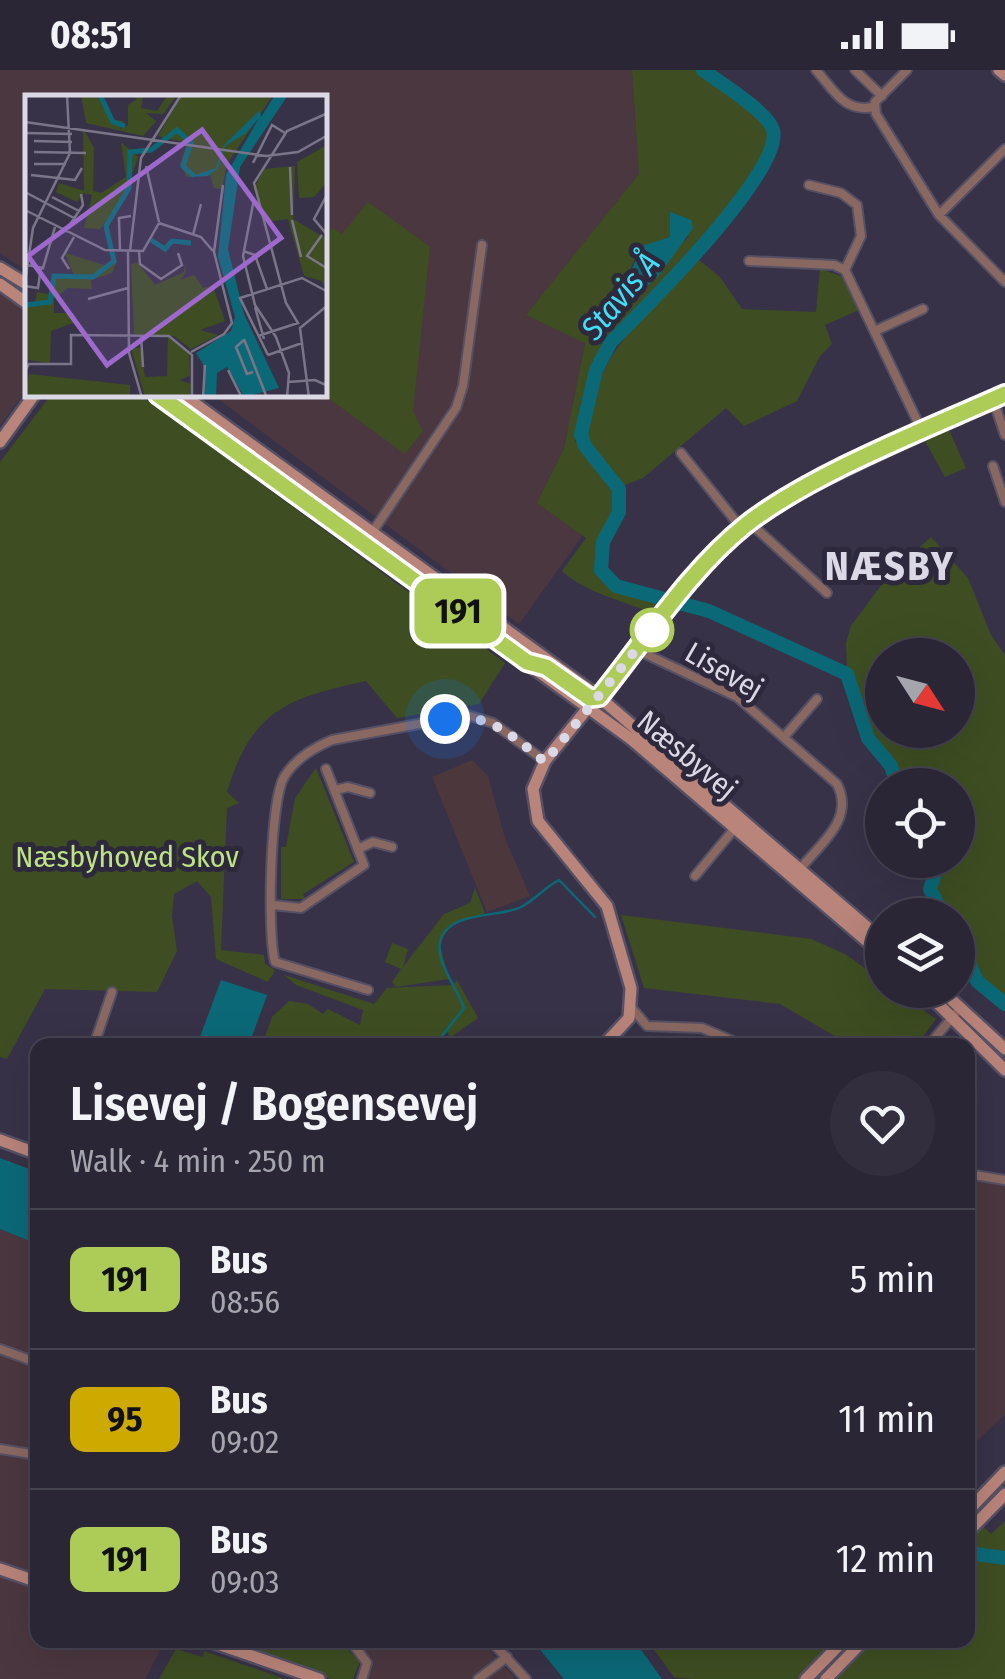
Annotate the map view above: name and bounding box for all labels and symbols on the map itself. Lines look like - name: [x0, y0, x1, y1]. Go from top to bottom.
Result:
- inset map: [25, 95, 328, 398]
- water label: Stavis Å: [571, 244, 667, 348]
- district label: NÆSBY: [825, 543, 955, 591]
- line badge: 191: [400, 578, 516, 644]
- unlabelled marker: [631, 609, 673, 651]
- street label: Lisevej: [679, 634, 769, 708]
- north arrow: [865, 638, 975, 748]
- your location: [420, 694, 470, 744]
- street label: Næsbyvej: [630, 703, 744, 807]
- park label: Næsbyhoved Skov: [15, 839, 239, 875]

